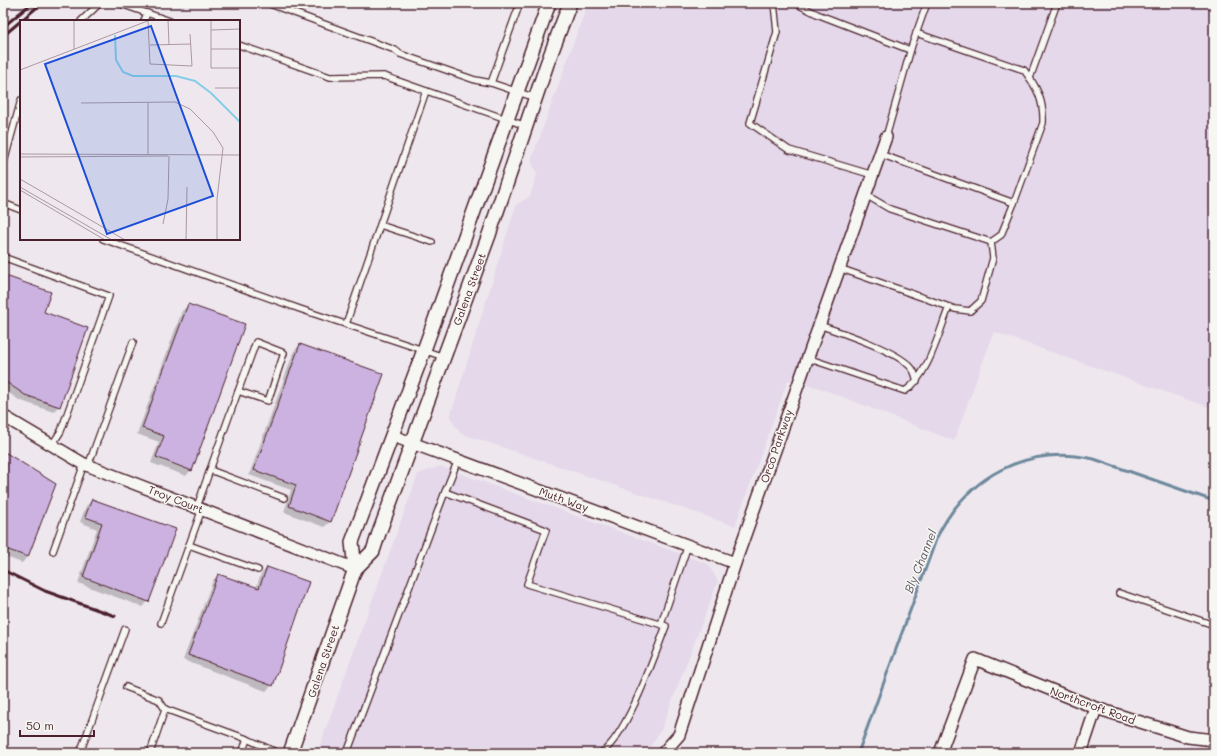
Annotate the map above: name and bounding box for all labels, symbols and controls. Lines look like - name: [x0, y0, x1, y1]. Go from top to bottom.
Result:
- inset map: [20, 20, 240, 240]
- street label: Galena Street: [449, 251, 489, 327]
- street label: Orco Parkway: [756, 407, 796, 485]
- street label: Troy Court: [146, 482, 206, 516]
- street label: Muth Way: [537, 483, 591, 515]
- water label: Bly Channel: [900, 527, 940, 595]
- street label: Galena Street: [304, 622, 343, 699]
- street label: Northcroft Road: [1048, 683, 1138, 727]
- scale bar: [20, 712, 94, 738]
- text: 50 m: [26, 717, 54, 733]

